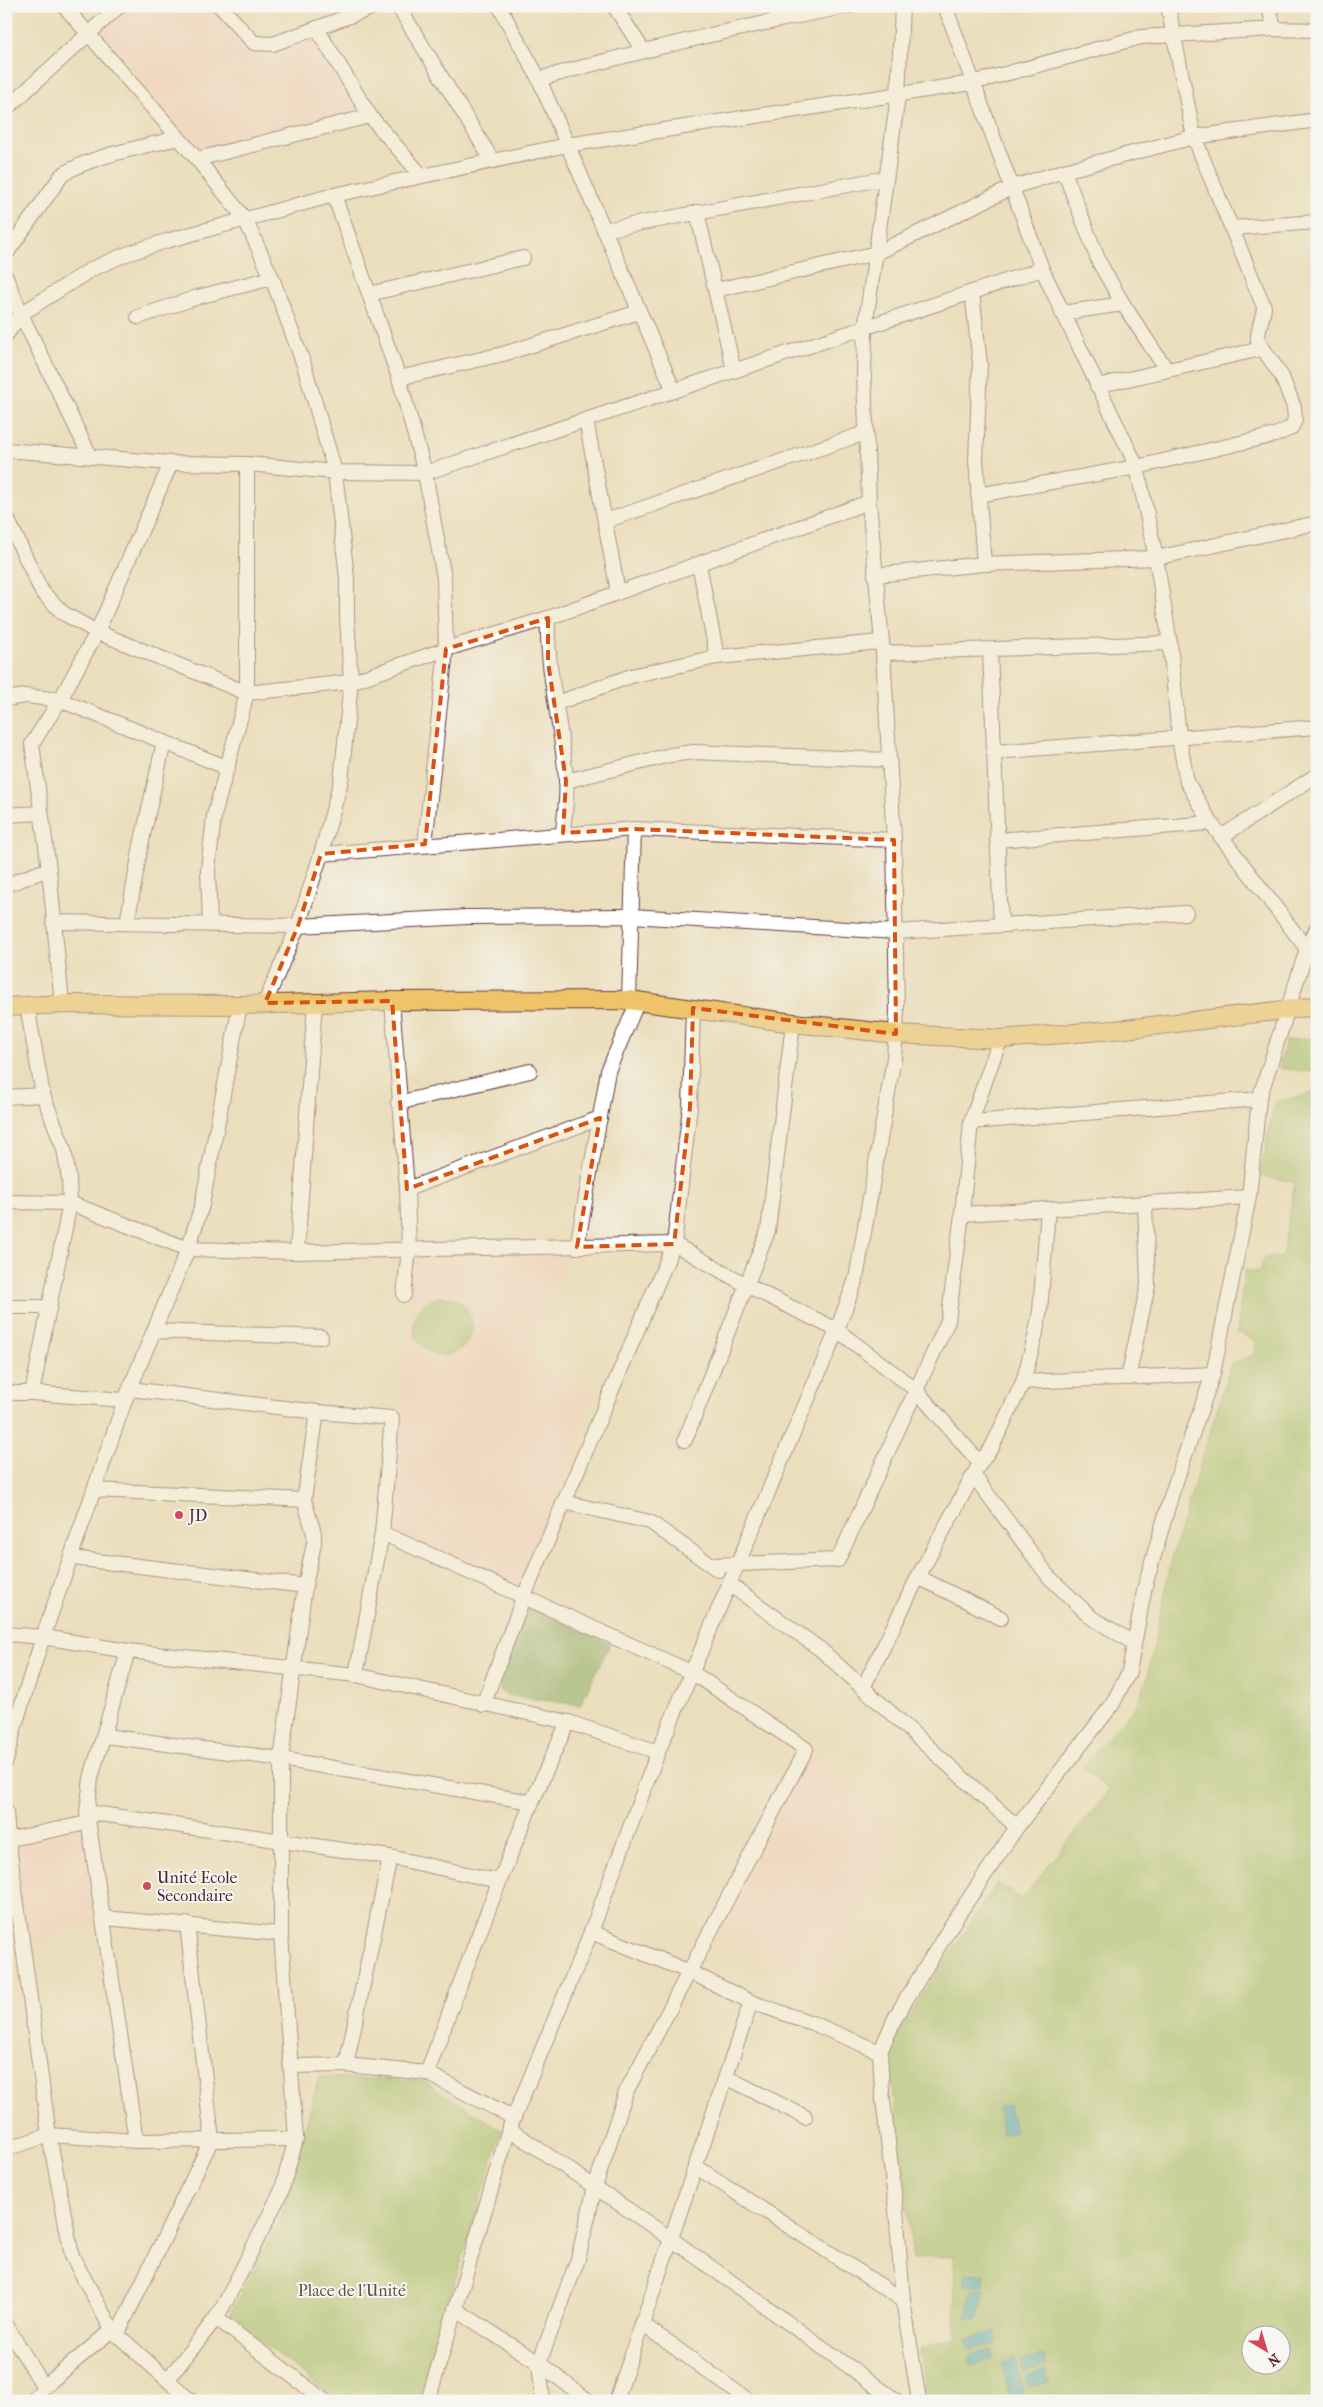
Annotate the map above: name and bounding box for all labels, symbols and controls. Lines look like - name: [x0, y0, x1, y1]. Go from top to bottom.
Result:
- place label: JD: [187, 1506, 207, 1525]
- marker: JD: [173, 1509, 185, 1521]
- place label: Unité Ecole Secondaire: [157, 1868, 238, 1905]
- marker: Unité Ecole Secondaire: [141, 1880, 153, 1892]
- park label: Place de l'Unité: [298, 2281, 406, 2300]
- north arrow: [1240, 2324, 1290, 2374]
- text: N: [1264, 2350, 1283, 2370]

